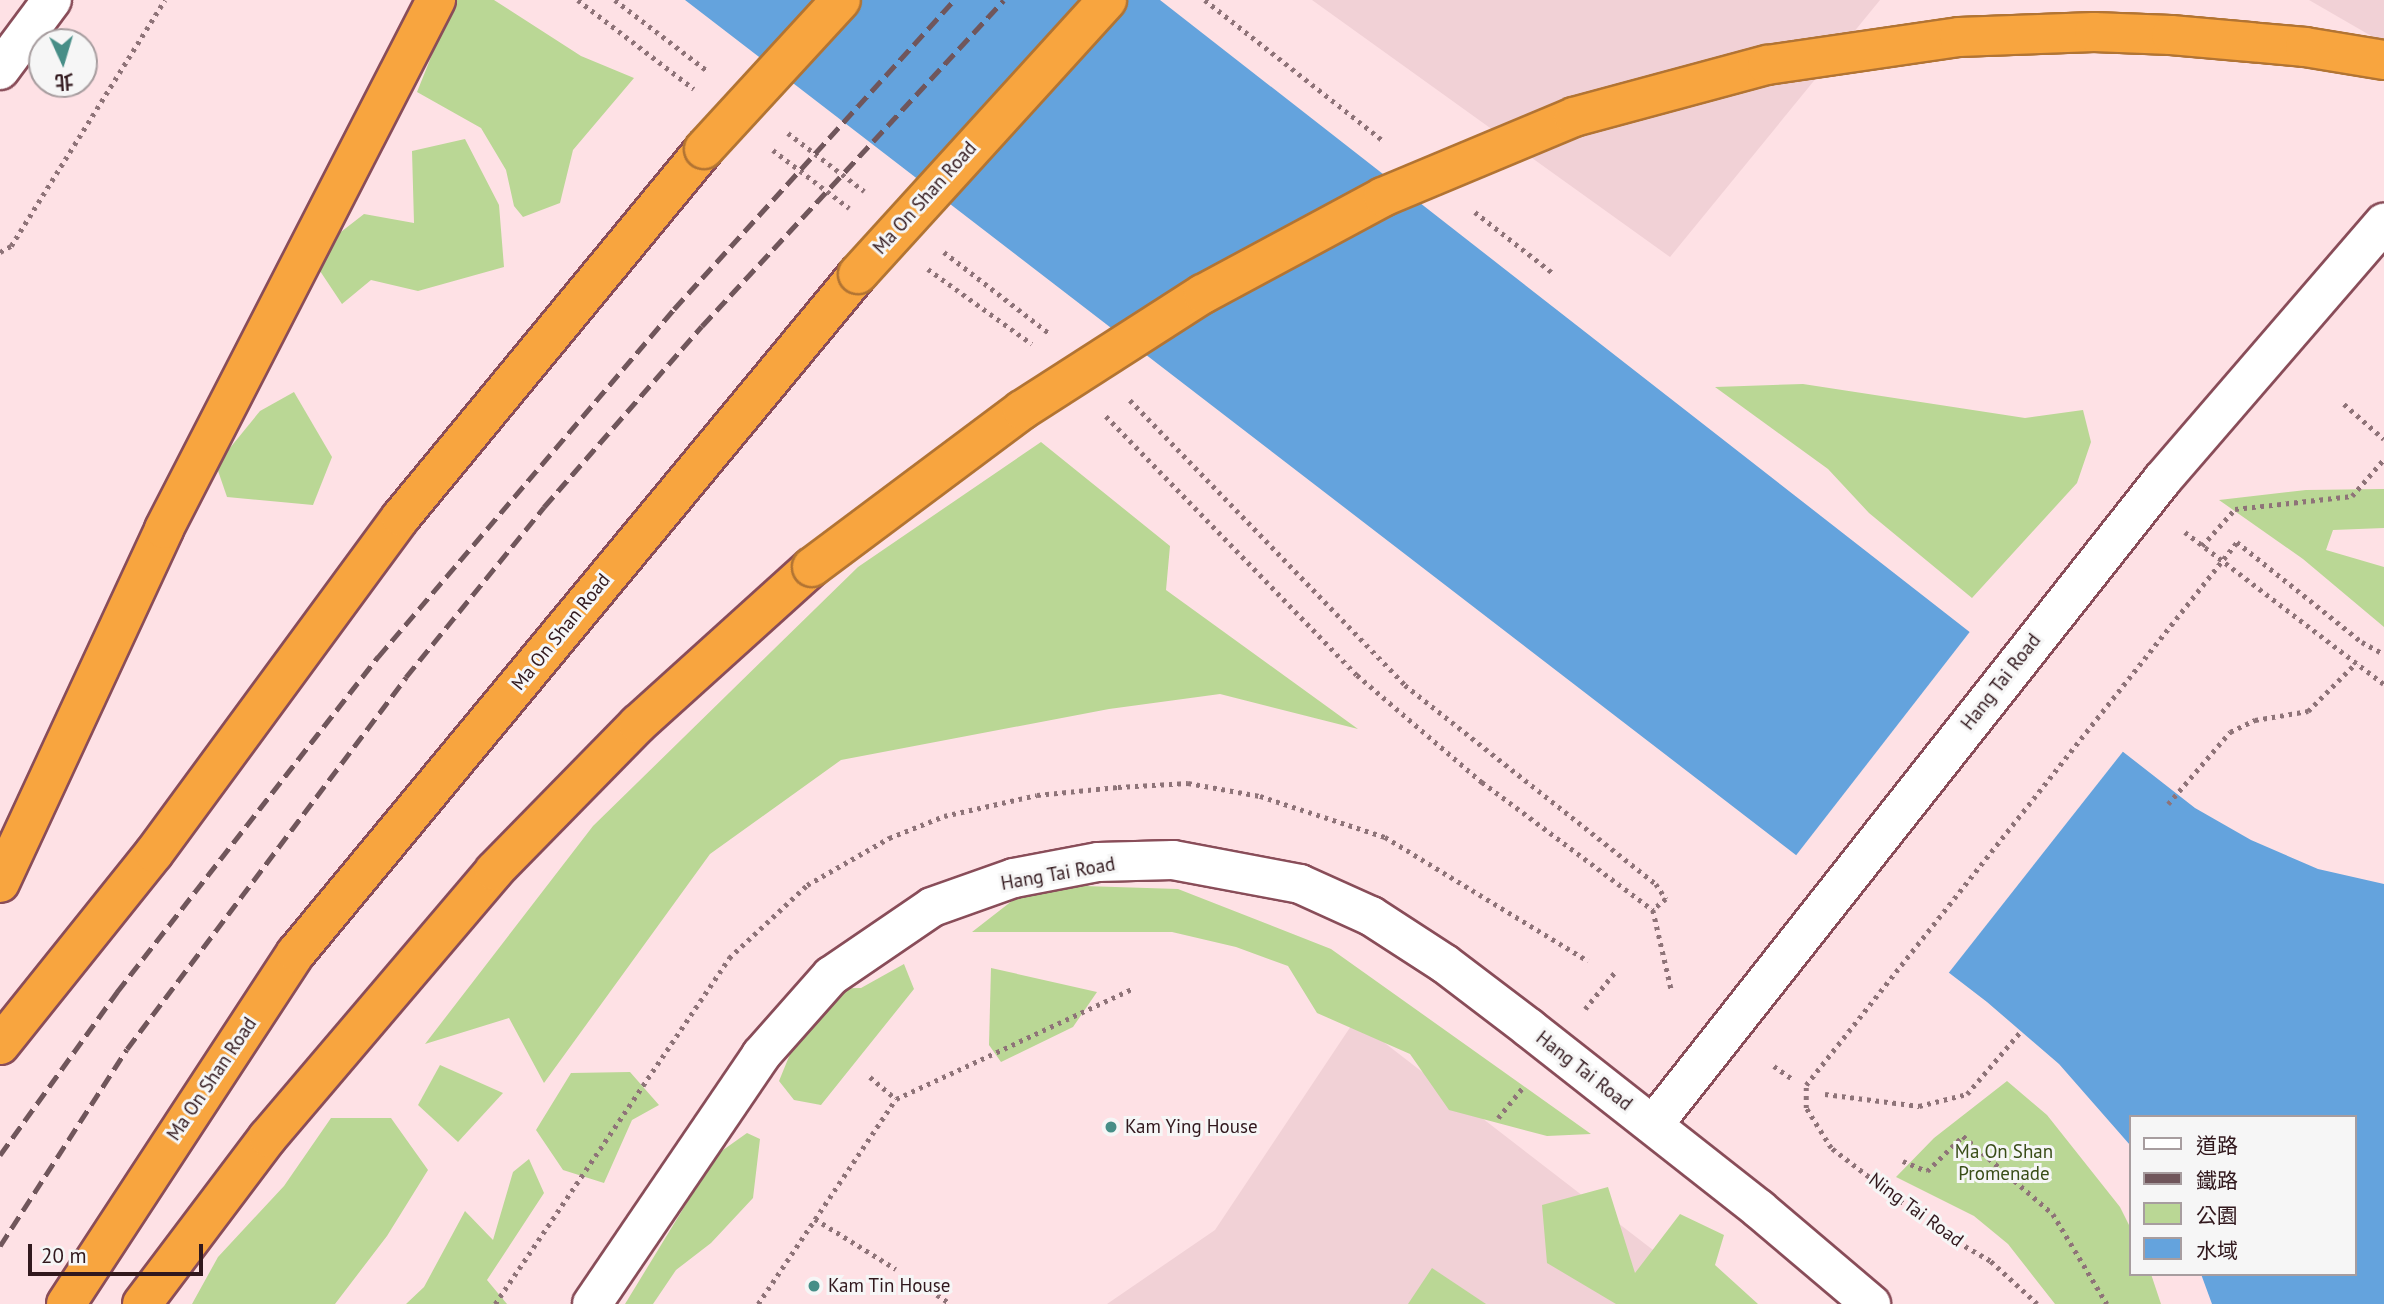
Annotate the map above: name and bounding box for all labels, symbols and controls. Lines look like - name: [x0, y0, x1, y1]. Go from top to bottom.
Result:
- north arrow: [28, 28, 98, 98]
- text: 北: [54, 69, 75, 95]
- street label: Ma On Shan Road: [868, 137, 982, 259]
- street label: Ma On Shan Road: [507, 569, 615, 695]
- street label: Hang Tai Road: [1956, 629, 2046, 735]
- street label: Hang Tai Road: [999, 853, 1117, 895]
- street label: Ma On Shan Road: [162, 1013, 262, 1145]
- street label: Hang Tai Road: [1531, 1026, 1637, 1116]
- legend: [2128, 1115, 2356, 1276]
- place label: Kam Ying House: [1125, 1116, 1258, 1138]
- marker: Kam Ying House: [1103, 1119, 1119, 1135]
- text: 道路: [2196, 1132, 2238, 1159]
- park label: Ma On Shan Promenade: [1955, 1141, 2053, 1185]
- text: 鐵路: [2196, 1167, 2238, 1194]
- street label: Ning Tai Road: [1864, 1168, 1968, 1252]
- text: 公園: [2196, 1202, 2238, 1229]
- scale bar: [32, 1230, 206, 1274]
- text: 水域: [2196, 1237, 2238, 1264]
- text: 20 m: [41, 1242, 87, 1269]
- place label: Kam Tin House: [828, 1275, 951, 1297]
- marker: Kam Tin House: [806, 1278, 822, 1294]

